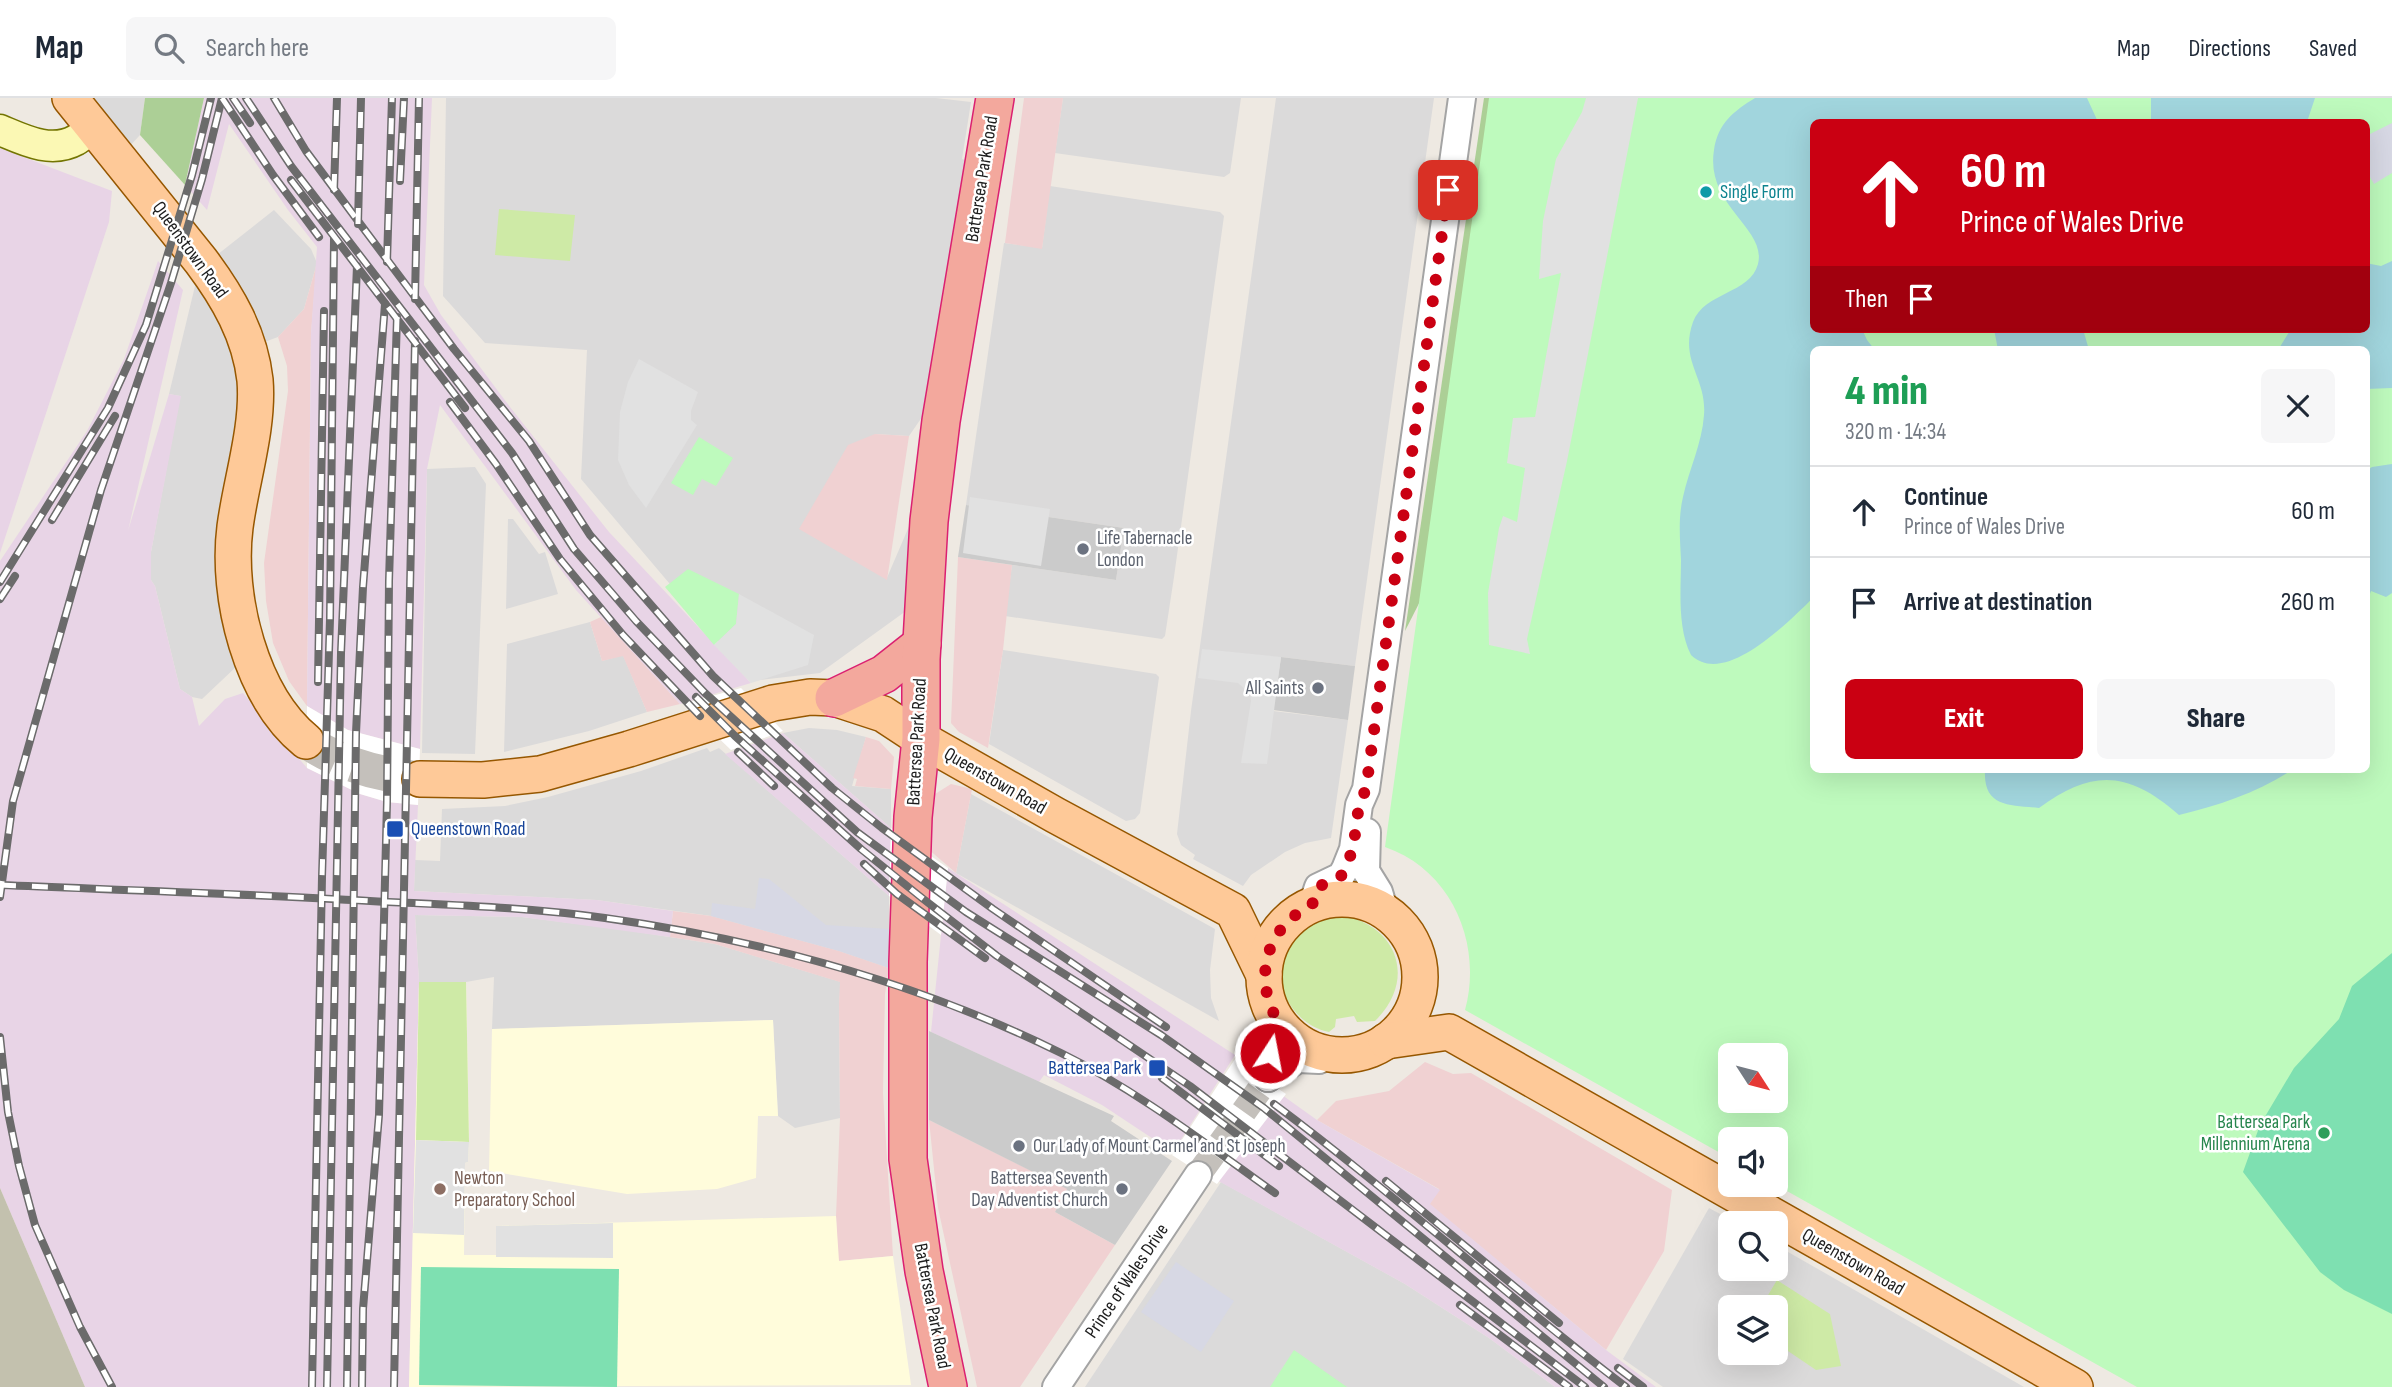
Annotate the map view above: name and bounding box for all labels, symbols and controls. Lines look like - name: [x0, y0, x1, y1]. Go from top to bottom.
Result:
- search box: [126, 17, 616, 80]
- text: Map: [35, 28, 84, 68]
- icon: search: [150, 29, 188, 67]
- text: Search here: [206, 33, 309, 64]
- text: Map: [2117, 34, 2150, 63]
- text: Directions: [2188, 34, 2271, 63]
- text: Saved: [2309, 34, 2357, 63]
- street label: Battersea Park Road: [961, 114, 1003, 244]
- text: 60 m: [1960, 143, 2047, 202]
- icon: ahead: [1845, 147, 1936, 238]
- pin: [1418, 160, 1478, 220]
- icon: arrive: [1429, 171, 1467, 209]
- place label: Single Form: [1720, 181, 1794, 204]
- marker: Single Form: [1698, 184, 1714, 200]
- street label: Queenstown Road: [147, 197, 233, 303]
- text: Prince of Wales Drive: [1960, 203, 2184, 242]
- icon: arrive: [1902, 280, 1940, 318]
- text: Then: [1845, 284, 1888, 315]
- text: 4 min: [1845, 366, 1928, 417]
- button: close: [2261, 369, 2335, 443]
- text: 320 m · 14:34: [1845, 418, 1946, 446]
- text: Continue: [1904, 482, 1988, 513]
- icon: ahead: [1845, 493, 1883, 531]
- text: 60 m: [2291, 496, 2335, 527]
- text: Prince of Wales Drive: [1904, 513, 2065, 541]
- place label: Life Tabernacle London: [1097, 527, 1192, 572]
- marker: Life Tabernacle London: [1075, 541, 1091, 557]
- icon: arrive: [1845, 584, 1883, 622]
- text: Arrive at destination: [1904, 587, 2092, 618]
- text: 260 m: [2280, 587, 2335, 618]
- place label: All Saints: [1245, 677, 1304, 700]
- street label: Battersea Park Road: [902, 678, 932, 806]
- button: Exit: [1845, 679, 2083, 759]
- button: Share: [2097, 679, 2335, 759]
- marker: All Saints: [1310, 680, 1326, 696]
- street label: Queenstown Road: [940, 742, 1050, 820]
- place label: Queenstown Road: [411, 818, 525, 841]
- marker: Queenstown Road: [385, 819, 405, 839]
- position arrow: [1233, 1016, 1307, 1090]
- north arrow: [1718, 1043, 1788, 1113]
- map controls: [1718, 1043, 1788, 1365]
- place label: Battersea Park: [1048, 1057, 1142, 1080]
- marker: Battersea Park: [1147, 1058, 1167, 1078]
- place label: Battersea Park Millennium Arena: [2201, 1111, 2311, 1156]
- marker: Battersea Park Millennium Arena: [2316, 1125, 2332, 1141]
- button: sound: [1718, 1127, 1788, 1197]
- place label: Our Lady of Mount Carmel and St Joseph: [1033, 1135, 1286, 1158]
- marker: Our Lady of Mount Carmel and St Joseph: [1011, 1138, 1027, 1154]
- place label: Newton Preparatory School: [454, 1167, 575, 1212]
- place label: Battersea Seventh Day Adventist Church: [971, 1167, 1108, 1212]
- marker: Newton Preparatory School: [432, 1181, 448, 1197]
- marker: Battersea Seventh Day Adventist Church: [1114, 1181, 1130, 1197]
- button: search: [1718, 1211, 1788, 1281]
- street label: Prince of Wales Drive: [1080, 1219, 1174, 1343]
- street label: Queenstown Road: [1798, 1223, 1908, 1301]
- street label: Battersea Park Road: [909, 1241, 955, 1371]
- button: layers: [1718, 1295, 1788, 1365]

